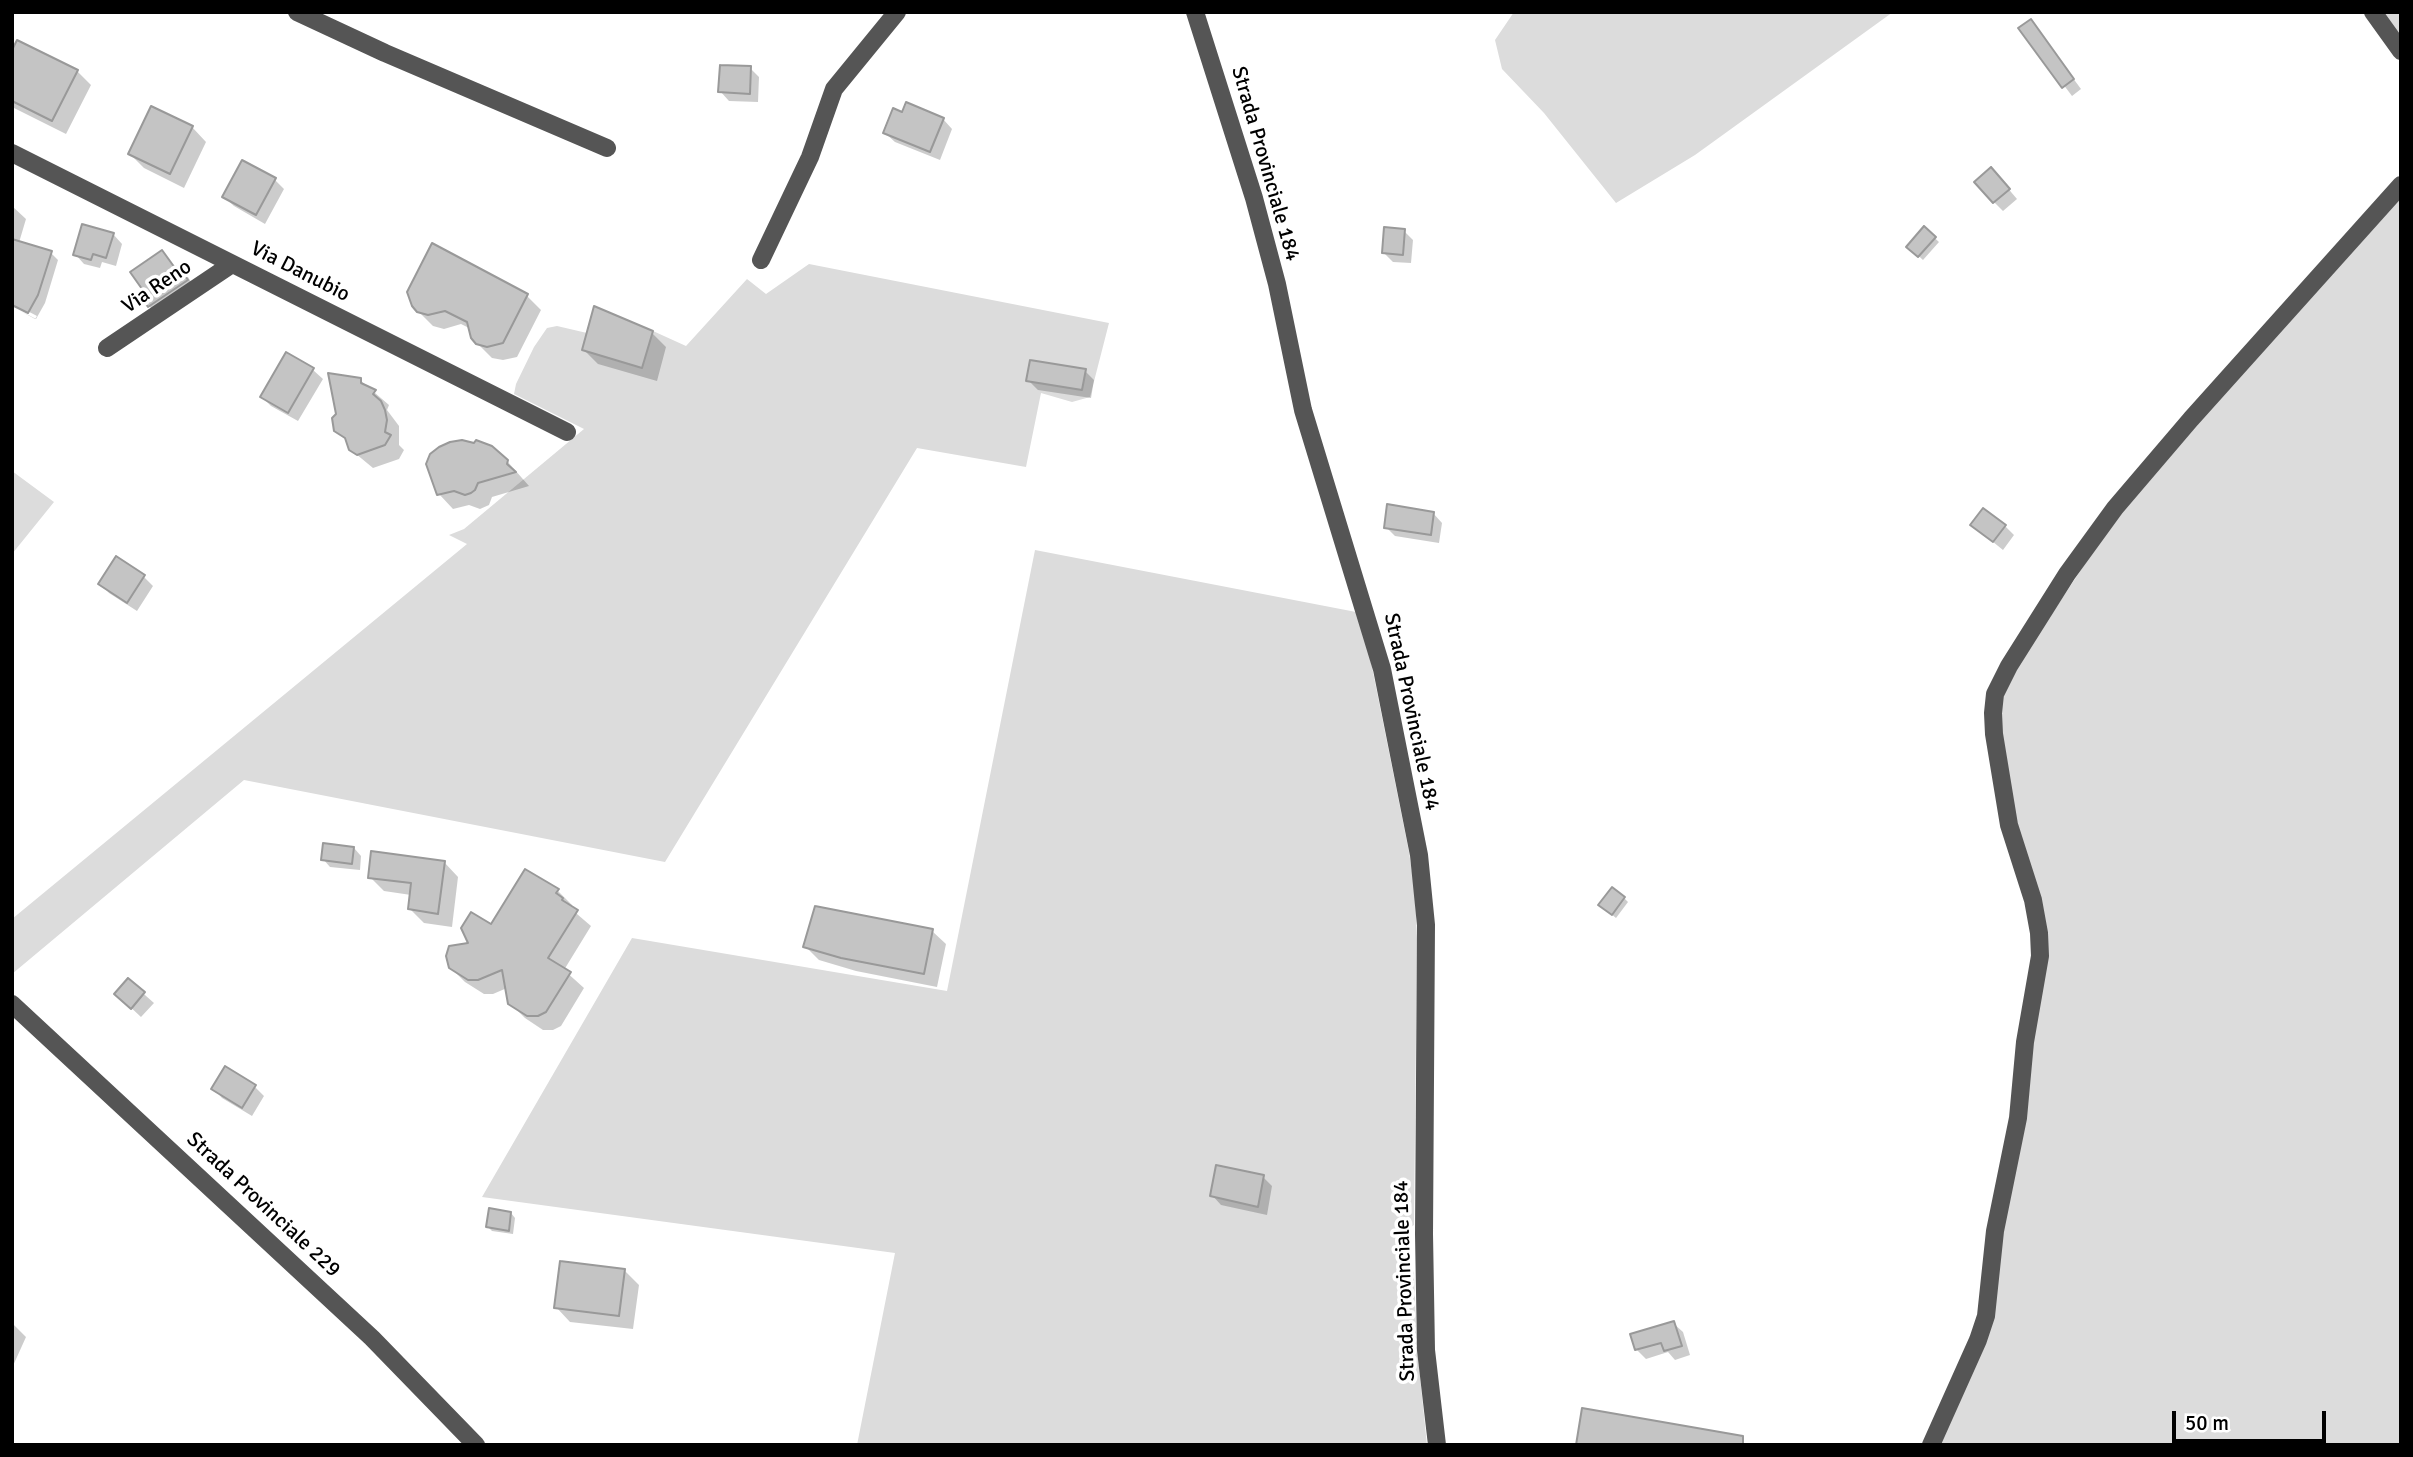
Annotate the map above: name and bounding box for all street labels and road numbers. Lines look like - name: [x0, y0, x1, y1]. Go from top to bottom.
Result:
- street label: Strada Provinciale 184: [1225, 64, 1305, 264]
- street label: Via Danubio: [246, 236, 354, 308]
- street label: Via Reno: [118, 255, 196, 319]
- street label: Strada Provinciale 184: [1378, 611, 1444, 813]
- street label: Strada Provinciale 229: [181, 1127, 345, 1283]
- street label: Strada Provinciale 184: [1389, 1180, 1421, 1382]

